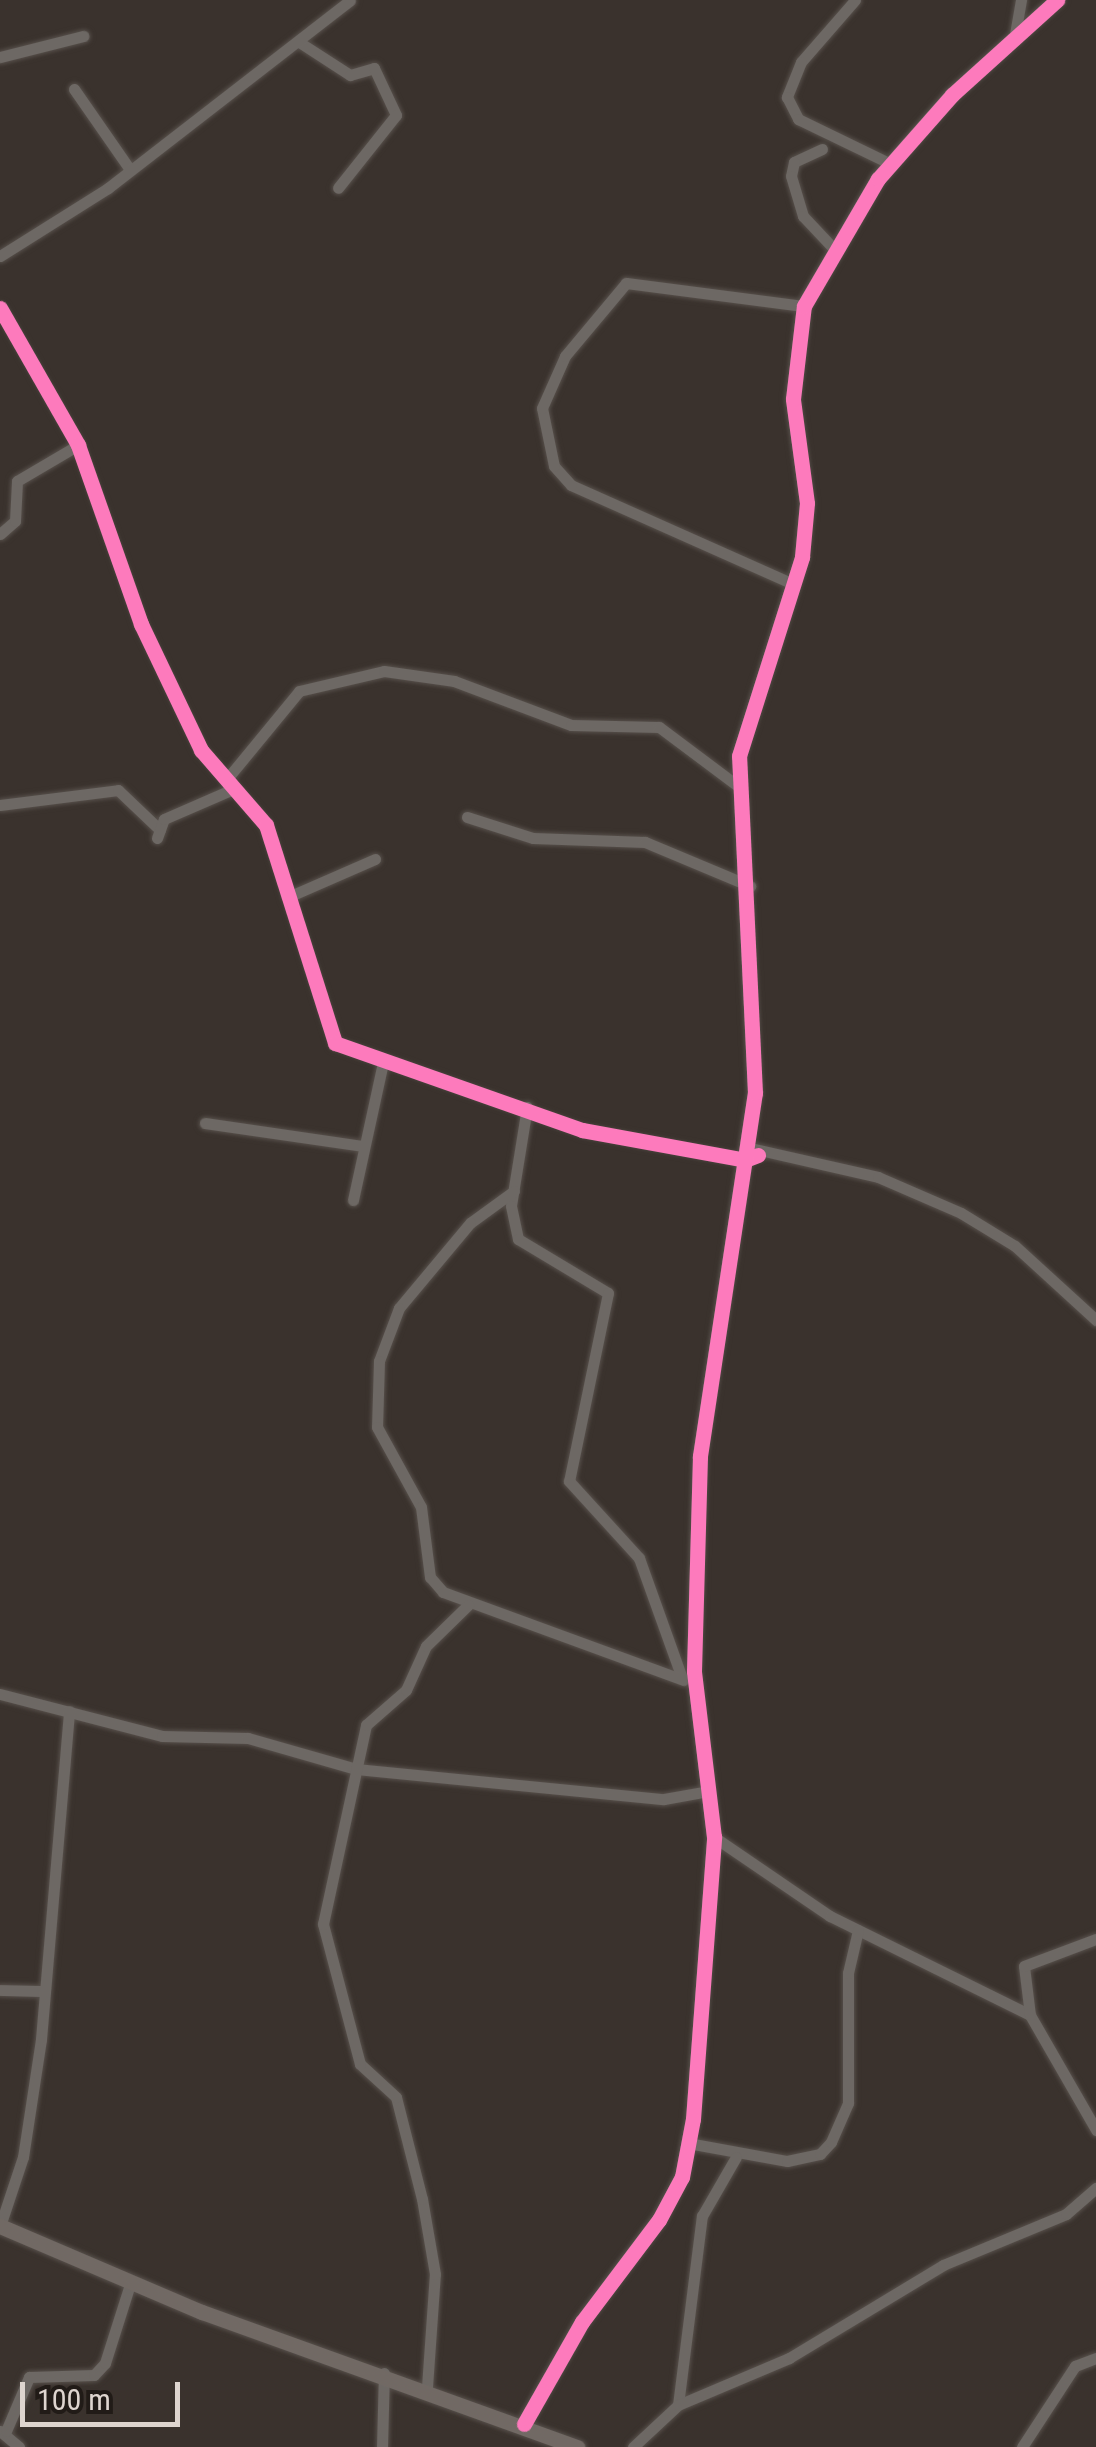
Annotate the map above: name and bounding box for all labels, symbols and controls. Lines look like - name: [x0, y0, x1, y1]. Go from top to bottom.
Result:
- scale bar: [25, 2362, 185, 2424]
- text: 100 m: [37, 2382, 111, 2417]

